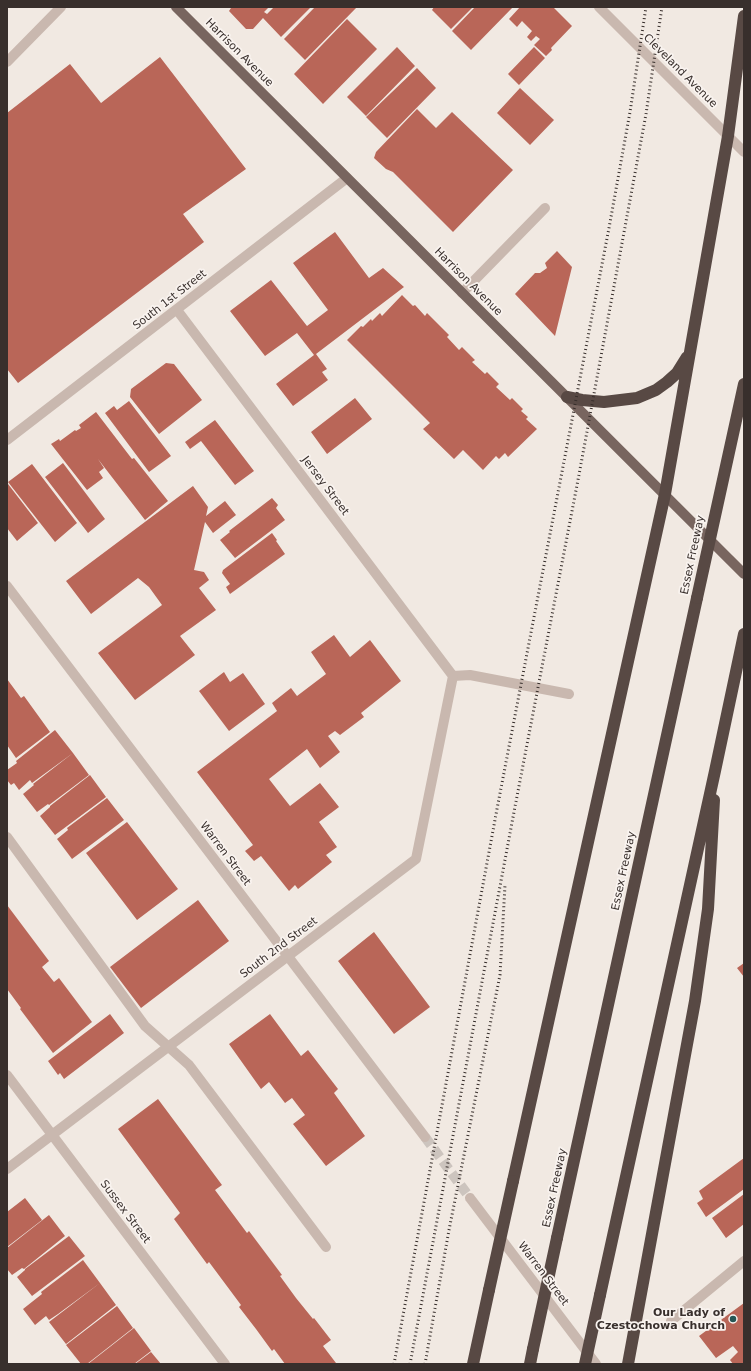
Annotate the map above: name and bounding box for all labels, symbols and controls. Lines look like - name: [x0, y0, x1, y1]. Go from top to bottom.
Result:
- street label: Harrison Avenue: [202, 16, 276, 90]
- street label: Cleveland Avenue: [640, 31, 720, 111]
- street label: Harrison Avenue: [431, 245, 505, 319]
- street label: South 1st Street: [131, 267, 209, 333]
- street label: Jersey Street: [299, 454, 351, 518]
- street label: Essex Freeway: [678, 514, 708, 596]
- street label: Warren Street: [197, 820, 253, 888]
- street label: Essex Freeway: [609, 830, 639, 912]
- street label: South 2nd Street: [238, 915, 320, 981]
- street label: Essex Freeway: [540, 1147, 570, 1229]
- street label: Sussex Street: [97, 1178, 153, 1246]
- street label: Warren Street: [515, 1240, 571, 1308]
- place label: Our Lady of Czestochowa Church: [597, 1306, 725, 1332]
- marker: Our Lady of Czestochowa Church: [728, 1314, 738, 1324]

